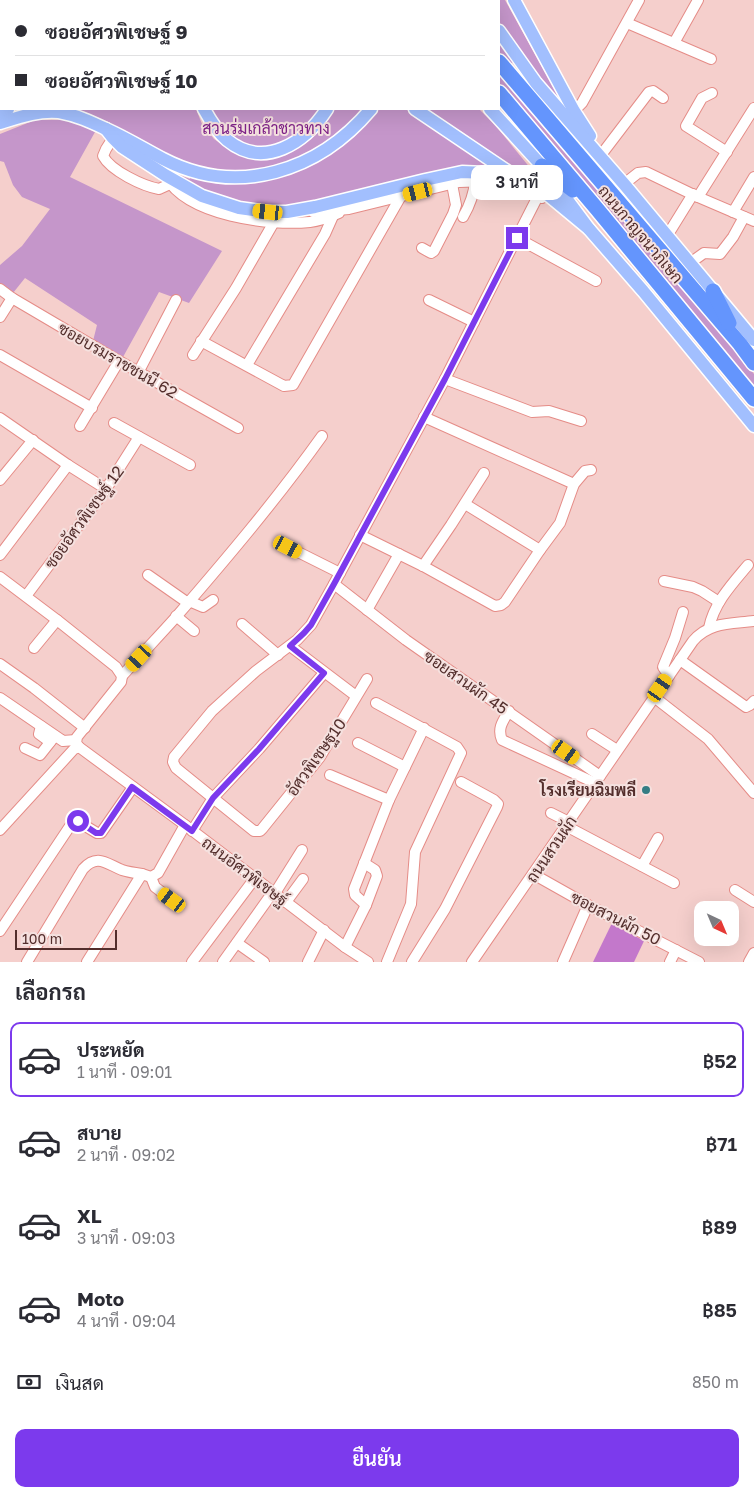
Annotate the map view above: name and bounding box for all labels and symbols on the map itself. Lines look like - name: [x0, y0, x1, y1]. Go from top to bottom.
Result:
- park label: สวนร่มเกล้าชาวทาง: [202, 118, 330, 138]
- callout: 3 นาที: [471, 166, 563, 200]
- car: [401, 181, 434, 203]
- street label: ถนนกาญจนาภิเษก: [594, 181, 688, 287]
- car: [252, 203, 283, 221]
- route end: [506, 227, 528, 249]
- street label: ซอยบรมราชชนนี 62: [55, 317, 182, 402]
- street label: ซอยอัศวพิเชษฐ์ 12: [38, 460, 129, 573]
- car: [271, 534, 304, 560]
- car: [123, 642, 154, 674]
- street label: ซอยสวนผัก 45: [420, 646, 512, 718]
- car: [645, 671, 674, 705]
- street label: อัศวพิเชษฐ10: [282, 714, 351, 800]
- car: [549, 737, 582, 767]
- place label: โรงเรียนฉิมพลี: [539, 779, 636, 800]
- marker: โรงเรียนฉิมพลี: [640, 784, 652, 796]
- route start: [67, 810, 89, 832]
- street label: ถนนสวนผัก: [521, 812, 581, 886]
- street label: ถนนอัศวพิเชษฐ์: [197, 831, 293, 911]
- car: [155, 885, 188, 915]
- street label: ซอยสวนผัก 50: [568, 887, 664, 949]
- north arrow: [694, 901, 739, 946]
- scale bar: [15, 927, 118, 950]

